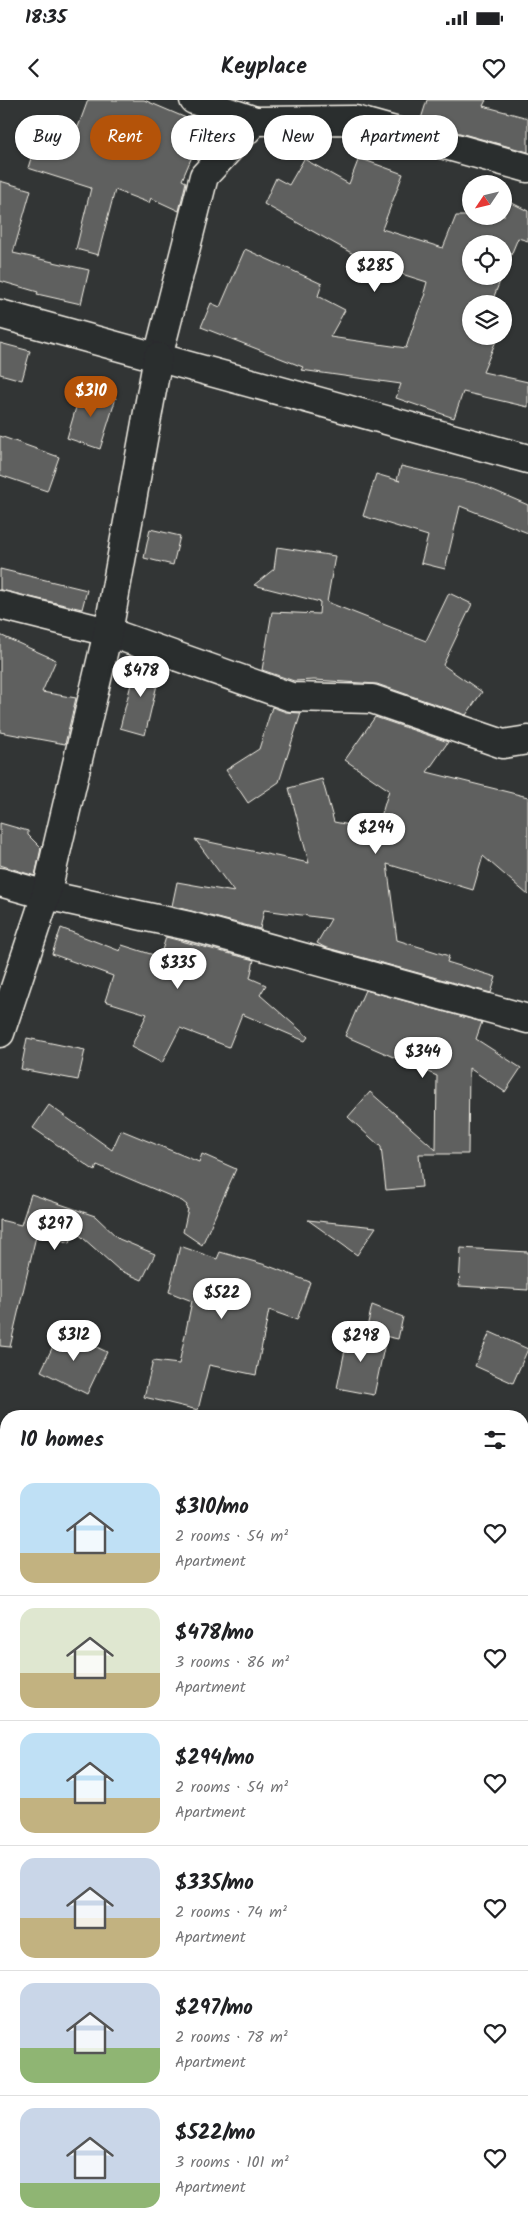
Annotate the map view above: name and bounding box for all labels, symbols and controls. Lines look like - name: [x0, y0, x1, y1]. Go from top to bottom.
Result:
- text: 18:35: [25, 3, 67, 33]
- text: Keyplace: [221, 50, 307, 85]
- icon: back: [20, 54, 48, 82]
- icon: heart: [480, 54, 508, 82]
- chip: Buy: [15, 115, 80, 160]
- chip: Rent: [90, 115, 161, 160]
- chip: Filters: [171, 115, 254, 160]
- chip: New: [264, 115, 332, 160]
- chip: Apartment: [342, 115, 458, 160]
- north arrow: [462, 175, 512, 225]
- map controls: [462, 175, 512, 345]
- button: locate: [462, 235, 512, 285]
- pin: $285: [345, 250, 405, 293]
- text: $285: [357, 254, 393, 279]
- button: layers: [462, 295, 512, 345]
- pin: $310: [61, 376, 121, 418]
- text: $310: [75, 379, 107, 404]
- pin: $478: [111, 656, 171, 698]
- text: $478: [123, 659, 159, 684]
- pin: $294: [346, 812, 406, 855]
- text: $294: [358, 816, 394, 841]
- pin: $335: [148, 948, 208, 990]
- text: $335: [160, 951, 196, 976]
- pin: $344: [393, 1036, 453, 1079]
- text: $344: [405, 1040, 441, 1065]
- pin: $297: [25, 1208, 85, 1251]
- text: $297: [38, 1212, 72, 1237]
- pin: $522: [192, 1278, 252, 1320]
- text: $522: [204, 1281, 240, 1306]
- pin: $312: [44, 1320, 104, 1362]
- pin: $298: [331, 1320, 391, 1363]
- text: $312: [58, 1323, 90, 1348]
- text: $298: [343, 1324, 379, 1349]
- text: 10 homes: [20, 1424, 104, 1457]
- icon: filters: [481, 1426, 509, 1454]
- text: $310/mo: [175, 1491, 249, 1524]
- icon: home: [60, 1503, 120, 1563]
- icon: heart: [481, 1519, 509, 1547]
- text: 2 rooms · 54 m²: [175, 1524, 288, 1549]
- text: Apartment: [175, 1549, 246, 1574]
- text: $478/mo: [175, 1617, 254, 1650]
- icon: home: [60, 1628, 120, 1688]
- icon: heart: [481, 1644, 509, 1672]
- text: 3 rooms · 86 m²: [175, 1650, 289, 1675]
- text: Apartment: [175, 1675, 246, 1700]
- text: $294/mo: [175, 1742, 254, 1775]
- icon: home: [60, 1753, 120, 1813]
- icon: heart: [481, 1769, 509, 1797]
- text: 2 rooms · 54 m²: [175, 1775, 288, 1800]
- text: Apartment: [175, 1800, 246, 1825]
- text: $335/mo: [175, 1867, 254, 1900]
- icon: home: [60, 1878, 120, 1938]
- icon: heart: [481, 1894, 509, 1922]
- text: 2 rooms · 74 m²: [175, 1900, 287, 1925]
- text: Apartment: [175, 1925, 246, 1950]
- text: $297/mo: [175, 1992, 253, 2025]
- icon: home: [60, 2003, 120, 2063]
- icon: heart: [481, 2019, 509, 2047]
- text: 2 rooms · 78 m²: [175, 2025, 288, 2050]
- text: Apartment: [175, 2050, 246, 2075]
- text: $522/mo: [175, 2117, 255, 2150]
- icon: home: [60, 2128, 120, 2188]
- icon: heart: [481, 2144, 509, 2172]
- text: 3 rooms · 101 m²: [175, 2150, 289, 2175]
- text: Apartment: [175, 2175, 246, 2200]

